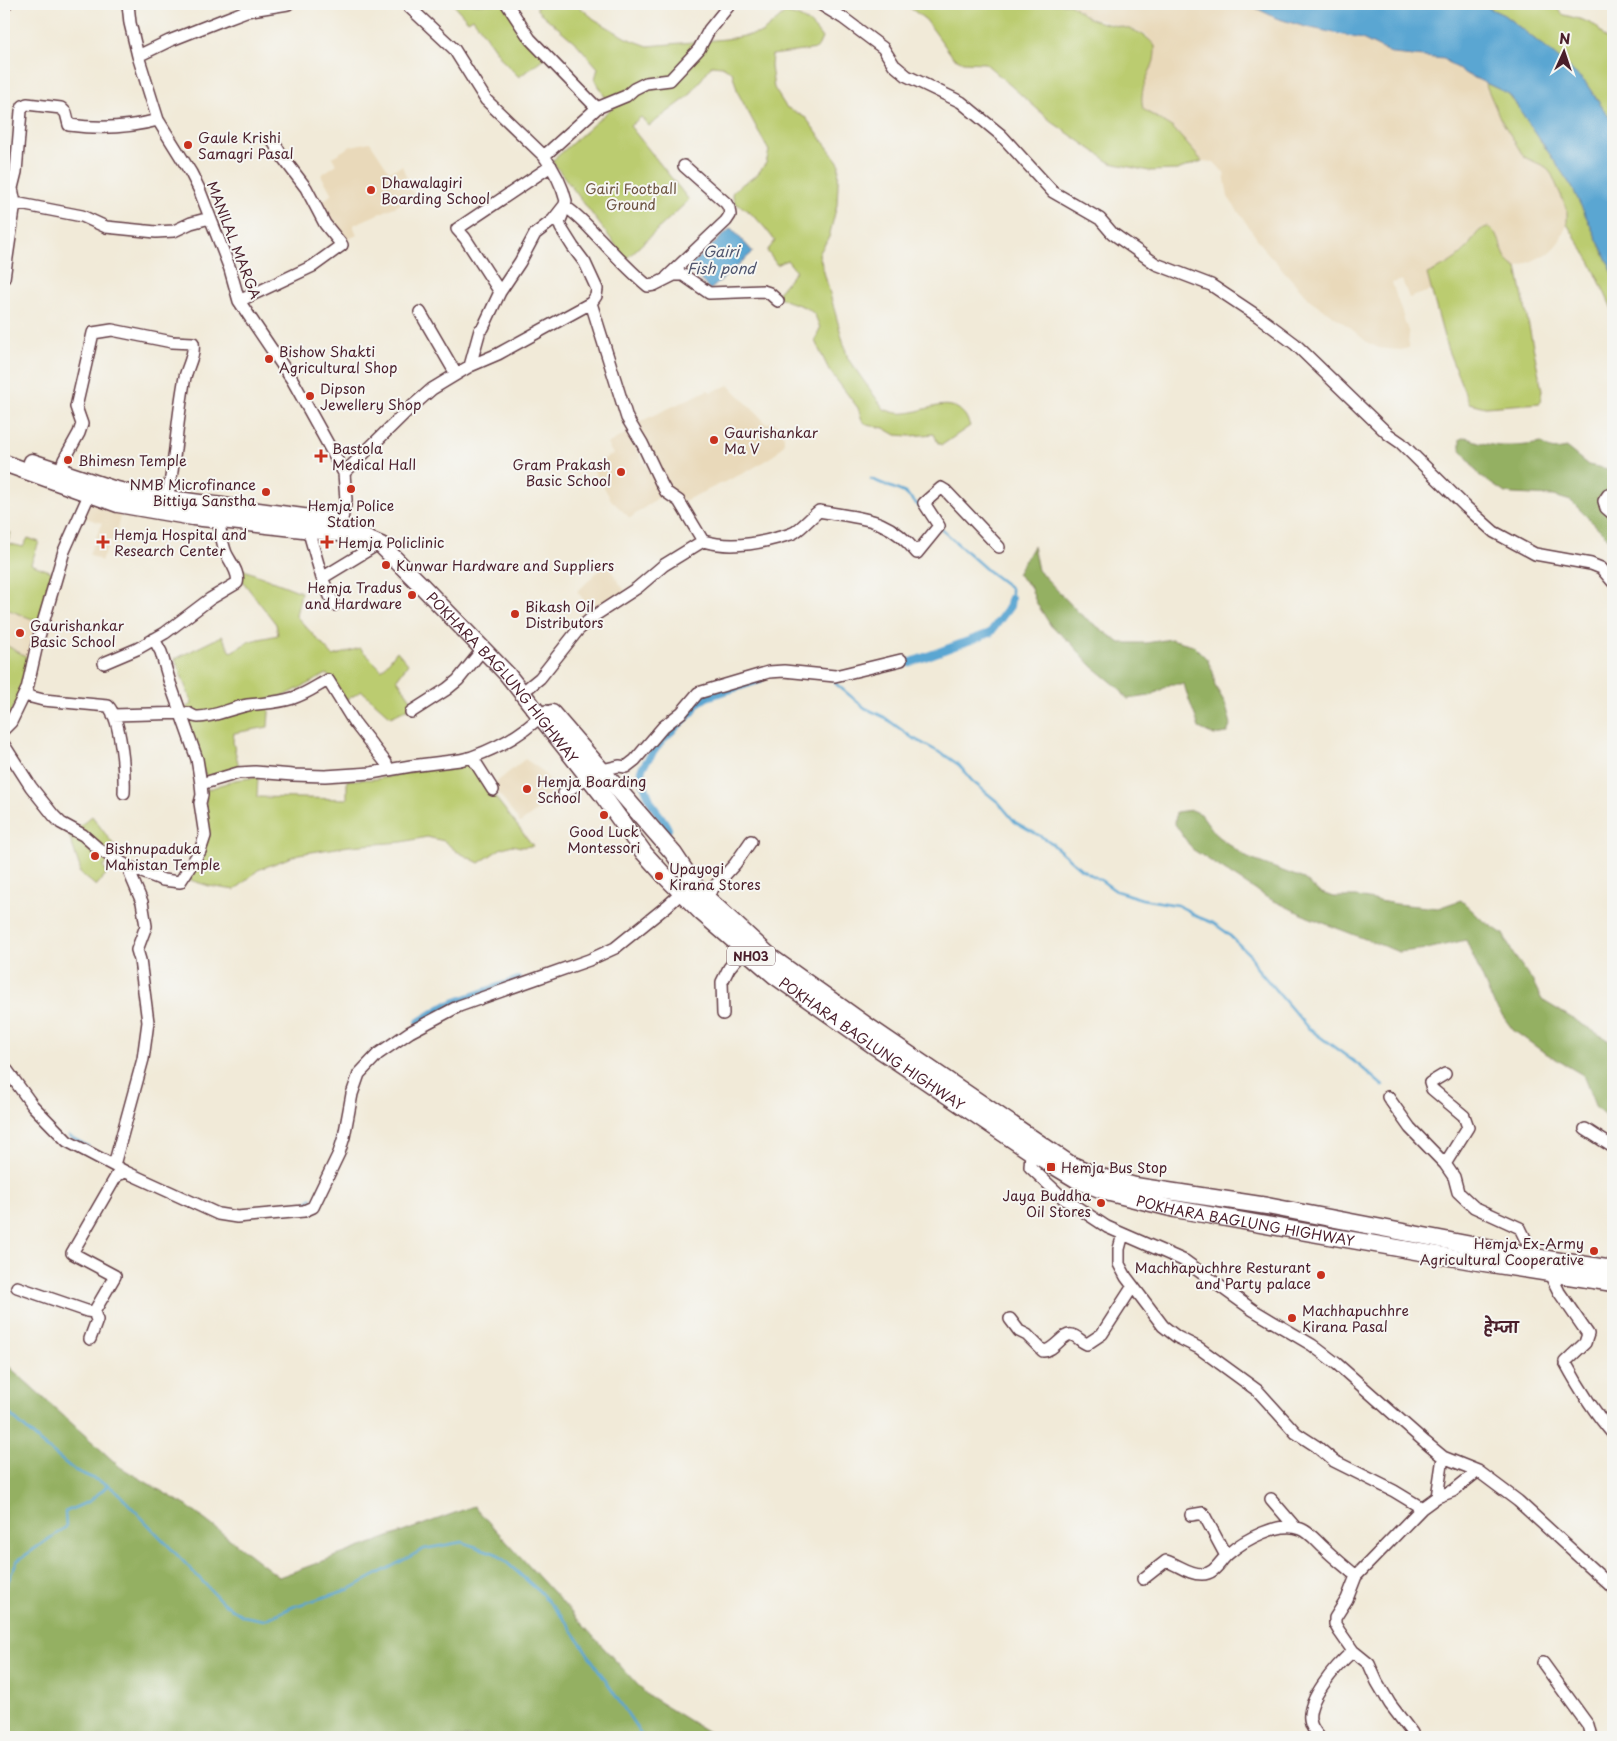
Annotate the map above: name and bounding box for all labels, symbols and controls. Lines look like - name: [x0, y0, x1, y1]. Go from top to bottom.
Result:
- north arrow: [1540, 28, 1590, 78]
- text: N: [1559, 28, 1571, 49]
- place label: Gaule Krishi Samagri Pasal: [198, 127, 293, 164]
- marker: Gaule Krishi Samagri Pasal: [182, 139, 194, 151]
- place label: Dhawalagiri Boarding School: [381, 172, 490, 209]
- street label: MANILAL MARGA: [202, 178, 266, 302]
- park label: Gairi Football Ground: [585, 178, 677, 215]
- marker: Dhawalagiri Boarding School: [365, 184, 377, 196]
- water label: Gairi Fish pond: [687, 239, 757, 279]
- place label: Bishow Shakti Agricultural Shop: [279, 341, 397, 378]
- marker: Bishow Shakti Agricultural Shop: [263, 353, 275, 365]
- place label: Dipson Jewellery Shop: [320, 378, 421, 415]
- marker: Dipson Jewellery Shop: [304, 390, 316, 402]
- place label: Gaurishankar Ma V: [724, 422, 819, 459]
- marker: Gaurishankar Ma V: [708, 434, 720, 446]
- place label: Bastola Medical Hall: [332, 438, 416, 475]
- marker: Bastola Medical Hall: [314, 449, 328, 463]
- place label: Bhimesn Temple: [78, 450, 187, 471]
- marker: Bhimesn Temple: [62, 454, 74, 466]
- place label: Gram Prakash Basic School: [513, 454, 611, 491]
- marker: Gram Prakash Basic School: [615, 466, 627, 478]
- place label: NMB Microfinance Bittiya Sanstha: [130, 474, 256, 511]
- marker: Hemja Police Station: [345, 483, 357, 495]
- marker: NMB Microfinance Bittiya Sanstha: [260, 486, 272, 498]
- place label: Hemja Police Station: [308, 495, 394, 532]
- place label: Hemja Hospital and Research Center: [114, 524, 247, 561]
- place label: Hemja Policlinic: [338, 532, 444, 553]
- marker: Hemja Hospital and Research Center: [96, 535, 110, 549]
- marker: Hemja Policlinic: [320, 535, 334, 549]
- place label: Kunwar Hardware and Suppliers: [396, 555, 614, 576]
- marker: Kunwar Hardware and Suppliers: [380, 559, 392, 571]
- place label: Hemja Tradus and Hardware: [305, 577, 402, 614]
- street label: POKHARA BAGLUNG HIGHWAY: [422, 587, 584, 767]
- marker: Hemja Tradus and Hardware: [406, 589, 418, 601]
- place label: Bikash Oil Distributors: [525, 596, 603, 633]
- marker: Bikash Oil Distributors: [509, 608, 521, 620]
- place label: Gaurishankar Basic School: [30, 615, 125, 652]
- marker: Gaurishankar Basic School: [14, 627, 26, 639]
- place label: Hemja Boarding School: [537, 771, 646, 808]
- marker: Hemja Boarding School: [521, 783, 533, 795]
- marker: Good Luck Montessori: [598, 809, 610, 821]
- place label: Good Luck Montessori: [568, 821, 641, 858]
- place label: Bishnupaduka Mahistan Temple: [105, 838, 220, 875]
- marker: Bishnupaduka Mahistan Temple: [89, 850, 101, 862]
- place label: Upayogi Kirana Stores: [669, 858, 761, 895]
- marker: Upayogi Kirana Stores: [653, 870, 665, 882]
- road number: NH03: [727, 946, 775, 966]
- street label: POKHARA BAGLUNG HIGHWAY: [775, 972, 970, 1115]
- place label: Hemja Bus Stop: [1061, 1157, 1167, 1178]
- marker: Hemja Bus Stop: [1045, 1161, 1057, 1173]
- place label: Jaya Buddha Oil Stores: [1003, 1185, 1091, 1222]
- street label: POKHARA BAGLUNG HIGHWAY: [1134, 1189, 1356, 1251]
- marker: Jaya Buddha Oil Stores: [1095, 1197, 1107, 1209]
- place label: Hemja Ex-Army Agricultural Cooperative: [1420, 1233, 1584, 1270]
- marker: Hemja Ex-Army Agricultural Cooperative: [1588, 1245, 1600, 1257]
- place label: Machhapuchhre Resturant and Party palace: [1135, 1257, 1311, 1294]
- marker: Machhapuchhre Resturant and Party palace: [1315, 1269, 1327, 1281]
- place label: Machhapuchhre Kirana Pasal: [1302, 1300, 1409, 1337]
- marker: Machhapuchhre Kirana Pasal: [1286, 1312, 1298, 1324]
- district label: हेम्जा: [1483, 1315, 1520, 1338]

